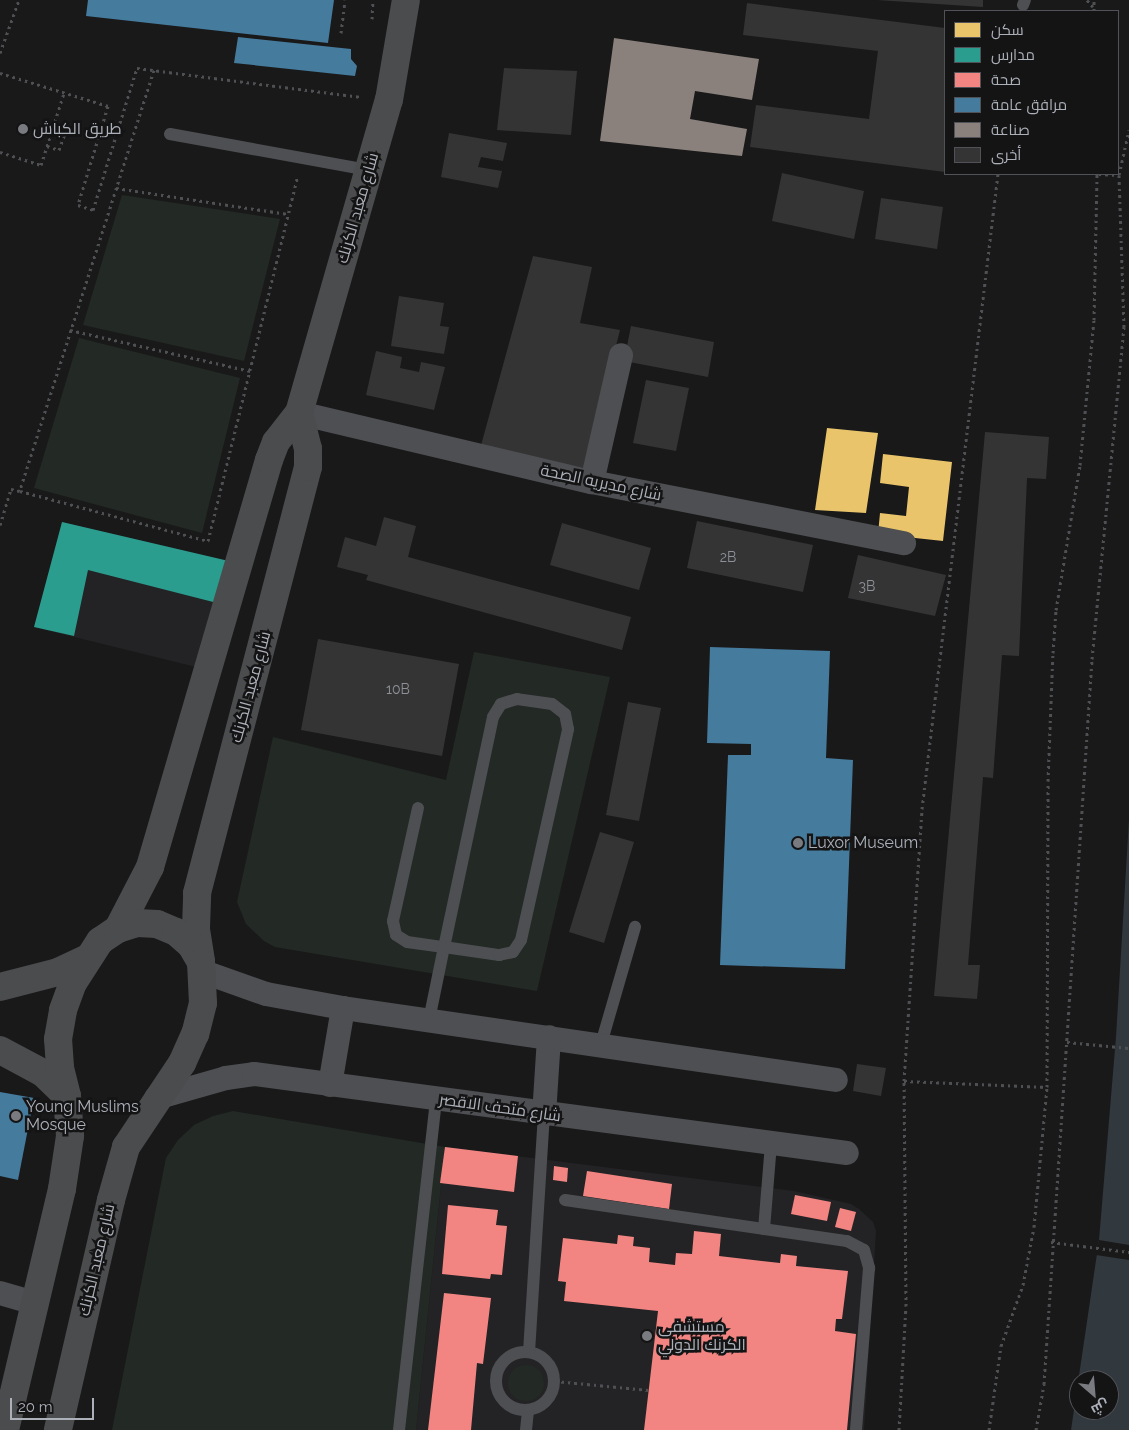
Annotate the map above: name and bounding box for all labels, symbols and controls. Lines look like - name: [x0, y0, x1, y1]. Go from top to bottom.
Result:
- legend: [944, 10, 1119, 175]
- text: سكن: [991, 21, 1024, 39]
- text: مدارس: [991, 46, 1035, 64]
- text: صحة: [991, 71, 1021, 89]
- text: مرافق عامة: [991, 96, 1067, 114]
- place label: طريق الكباش: [33, 119, 122, 139]
- text: صناعة: [991, 121, 1030, 139]
- marker: طريق الكباش: [17, 123, 29, 135]
- text: أخرى: [991, 146, 1021, 164]
- street label: شارع معبد الكرنك: [333, 150, 383, 266]
- street label: شارع مديريه الصحة: [539, 461, 663, 505]
- house number: 2B: [720, 549, 736, 565]
- house number: 3B: [859, 578, 875, 594]
- street label: شارع معبد الكرنك: [227, 629, 275, 745]
- house number: 10B: [386, 681, 410, 697]
- place label: Luxor Museum: [808, 833, 919, 853]
- marker: Luxor Museum: [792, 837, 804, 849]
- street label: شارع متحف الاقصر: [438, 1090, 562, 1126]
- place label: Young Muslims Mosque: [26, 1097, 139, 1135]
- marker: Young Muslims Mosque: [10, 1110, 22, 1122]
- street label: شارع معبد الكرنك: [75, 1202, 119, 1318]
- place label: مستشفى الكرنك الدولي: [658, 1317, 746, 1355]
- marker: مستشفى الكرنك الدولي: [640, 1329, 654, 1343]
- north arrow: [1069, 1370, 1119, 1420]
- scale bar: [12, 1388, 96, 1420]
- text: ش: [1089, 1396, 1112, 1419]
- text: 20 m: [18, 1398, 53, 1416]

